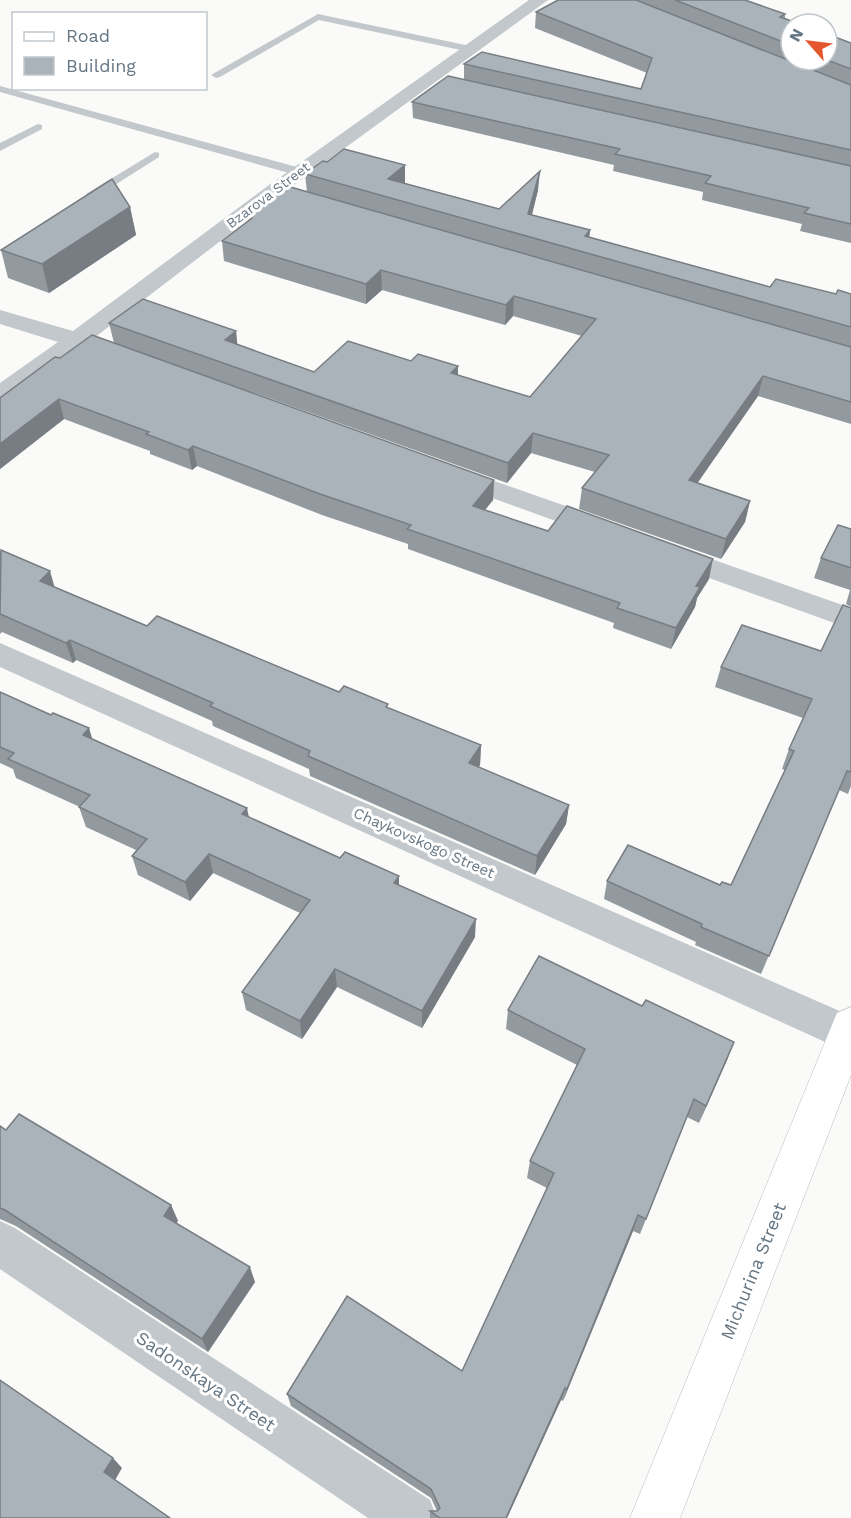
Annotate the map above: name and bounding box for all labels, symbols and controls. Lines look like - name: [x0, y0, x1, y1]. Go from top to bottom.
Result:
- legend: [12, 12, 207, 90]
- north arrow: [779, 12, 839, 72]
- text: Road: [66, 25, 110, 46]
- text: N: [785, 25, 807, 45]
- text: Building: [66, 55, 136, 76]
- street label: Bzarova Street: [223, 158, 313, 231]
- street label: Chaykovskogo Street: [351, 804, 498, 883]
- street label: Michurina Street: [716, 1199, 790, 1343]
- street label: Sadonskaya Street: [133, 1327, 280, 1436]

